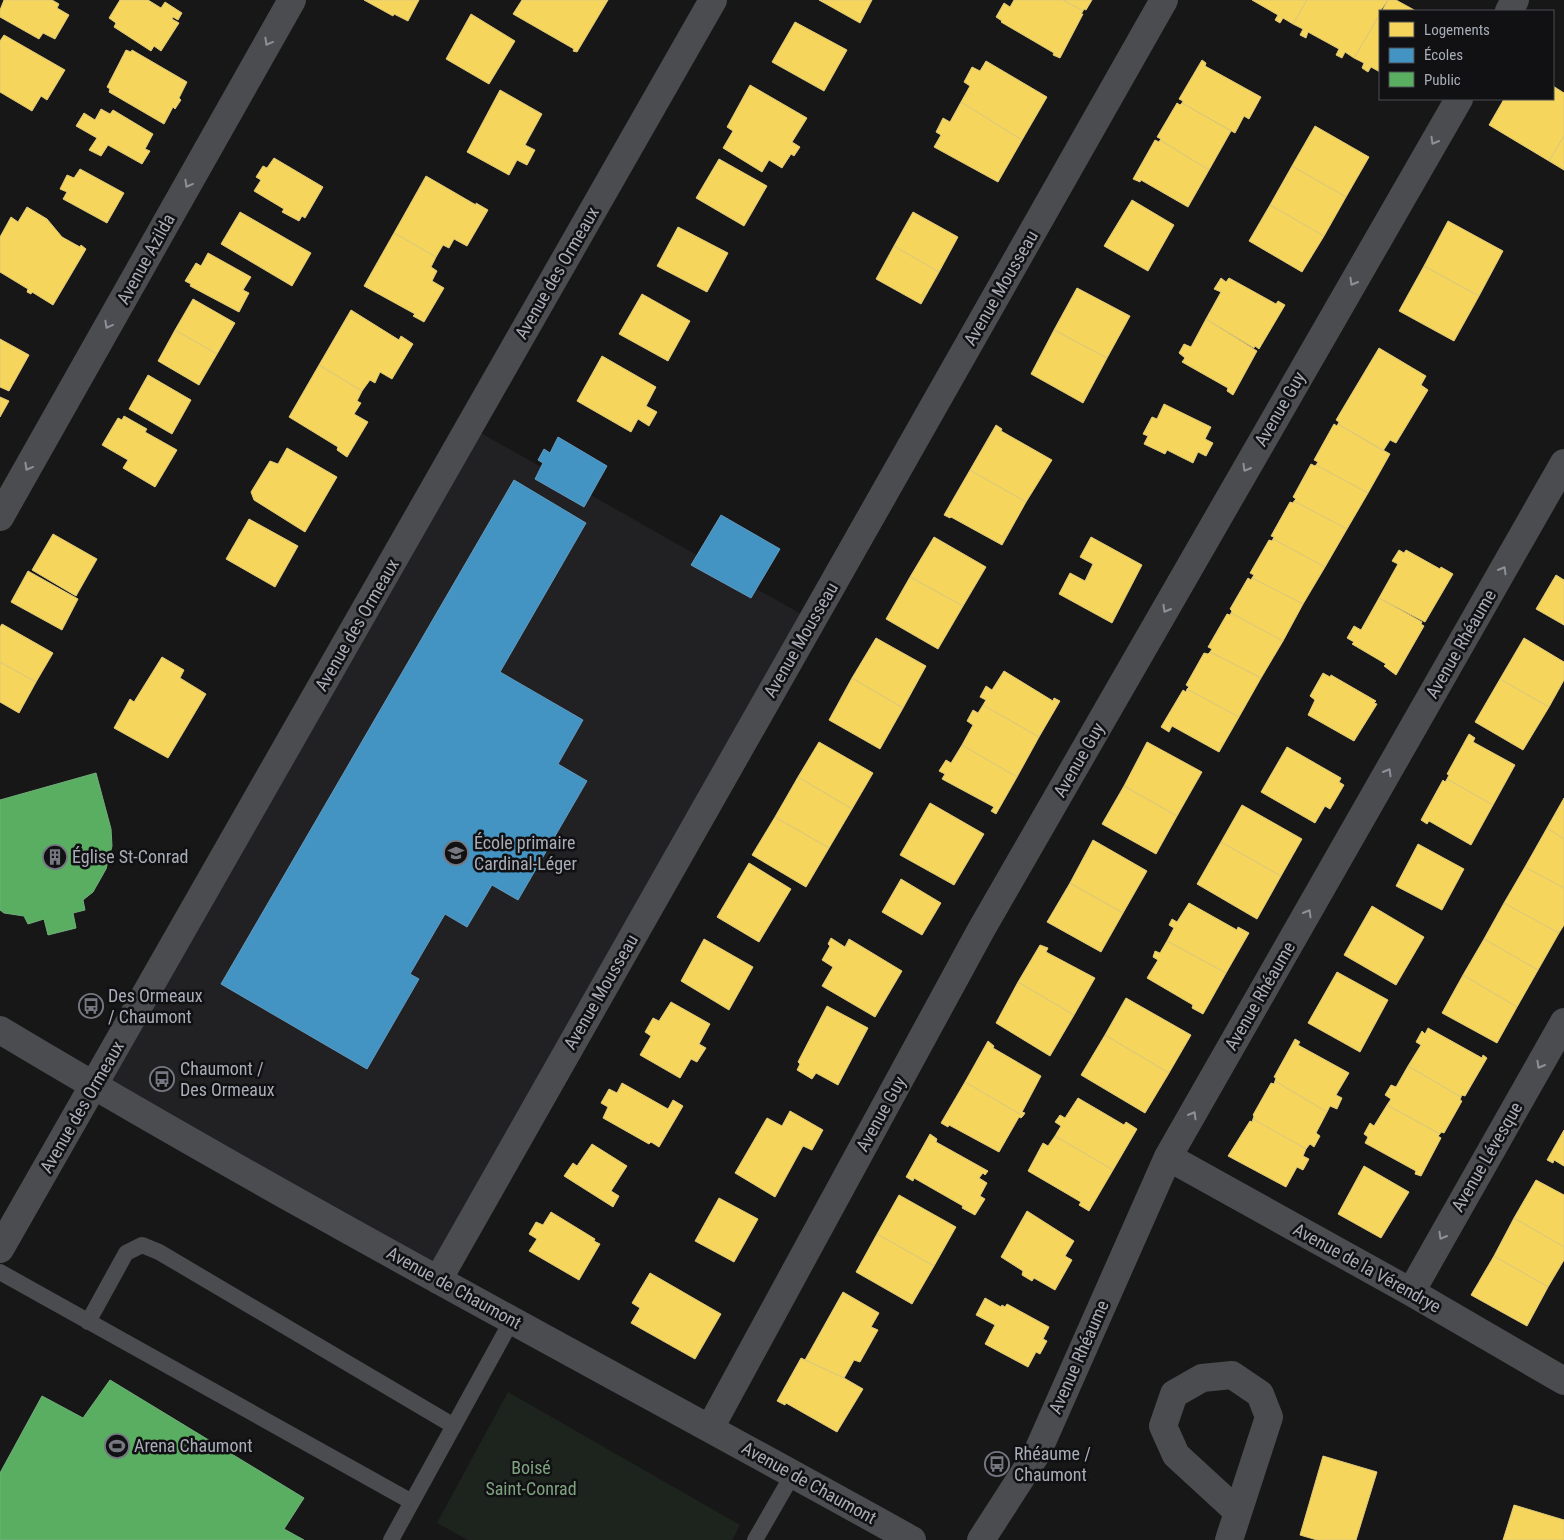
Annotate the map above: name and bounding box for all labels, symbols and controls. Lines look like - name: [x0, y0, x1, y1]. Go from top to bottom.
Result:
- legend: [1379, 10, 1554, 100]
- text: Logements: [1424, 21, 1490, 39]
- one-way arrow: [265, 37, 275, 46]
- text: Écoles: [1424, 46, 1463, 64]
- text: Public: [1424, 71, 1461, 89]
- one-way arrow: [1431, 136, 1441, 145]
- one-way arrow: [185, 179, 195, 188]
- street label: Avenue des Ormeaux: [510, 203, 603, 343]
- street label: Avenue Azilda: [112, 210, 179, 308]
- street label: Avenue Mousseau: [959, 226, 1042, 349]
- one-way arrow: [1350, 277, 1360, 286]
- one-way arrow: [105, 320, 115, 329]
- street label: Avenue Guy: [1250, 367, 1310, 450]
- one-way arrow: [25, 461, 35, 470]
- one-way arrow: [1243, 463, 1253, 472]
- street label: Avenue des Ormeaux: [310, 555, 403, 695]
- one-way arrow: [1497, 566, 1507, 575]
- street label: Avenue Mousseau: [759, 578, 842, 701]
- street label: Avenue Rhéaume: [1421, 586, 1500, 702]
- one-way arrow: [1162, 604, 1172, 613]
- street label: Avenue Guy: [1049, 718, 1109, 801]
- one-way arrow: [1382, 768, 1392, 777]
- place label: École primaire Cardinal-Léger: [474, 832, 577, 874]
- school or university icon: École primaire Cardinal-Léger: [443, 840, 469, 866]
- building icon: Église St-Conrad: [42, 844, 68, 870]
- place label: Église St-Conrad: [72, 846, 188, 867]
- one-way arrow: [1301, 909, 1311, 918]
- street label: Avenue Mousseau: [559, 930, 642, 1053]
- street label: Avenue Rhéaume: [1220, 938, 1299, 1054]
- place label: Des Ormeaux / Chaumont: [108, 985, 203, 1027]
- bus stop icon: Des Ormeaux / Chaumont: [78, 993, 104, 1019]
- street label: Avenue des Ormeaux: [35, 1037, 128, 1177]
- place label: Chaumont / Des Ormeaux: [180, 1058, 275, 1100]
- one-way arrow: [1536, 1059, 1546, 1068]
- bus stop icon: Chaumont / Des Ormeaux: [149, 1066, 175, 1092]
- street label: Avenue Guy: [851, 1072, 910, 1155]
- street label: Avenue Lévesque: [1447, 1098, 1526, 1215]
- one-way arrow: [1186, 1111, 1196, 1120]
- street label: Avenue de la Vérendrye: [1290, 1218, 1445, 1317]
- one-way arrow: [1439, 1231, 1449, 1240]
- street label: Avenue de Chaumont: [383, 1242, 525, 1333]
- street label: Avenue Rhéaume: [1044, 1297, 1113, 1417]
- sports icon: Arena Chaumont: [104, 1433, 130, 1459]
- place label: Arena Chaumont: [134, 1435, 252, 1456]
- street label: Avenue de Chaumont: [738, 1437, 880, 1528]
- place label: Rhéaume / Chaumont: [1014, 1443, 1091, 1485]
- bus stop icon: Rhéaume / Chaumont: [984, 1451, 1010, 1477]
- park label: Boisé Saint-Conrad: [485, 1457, 577, 1499]

